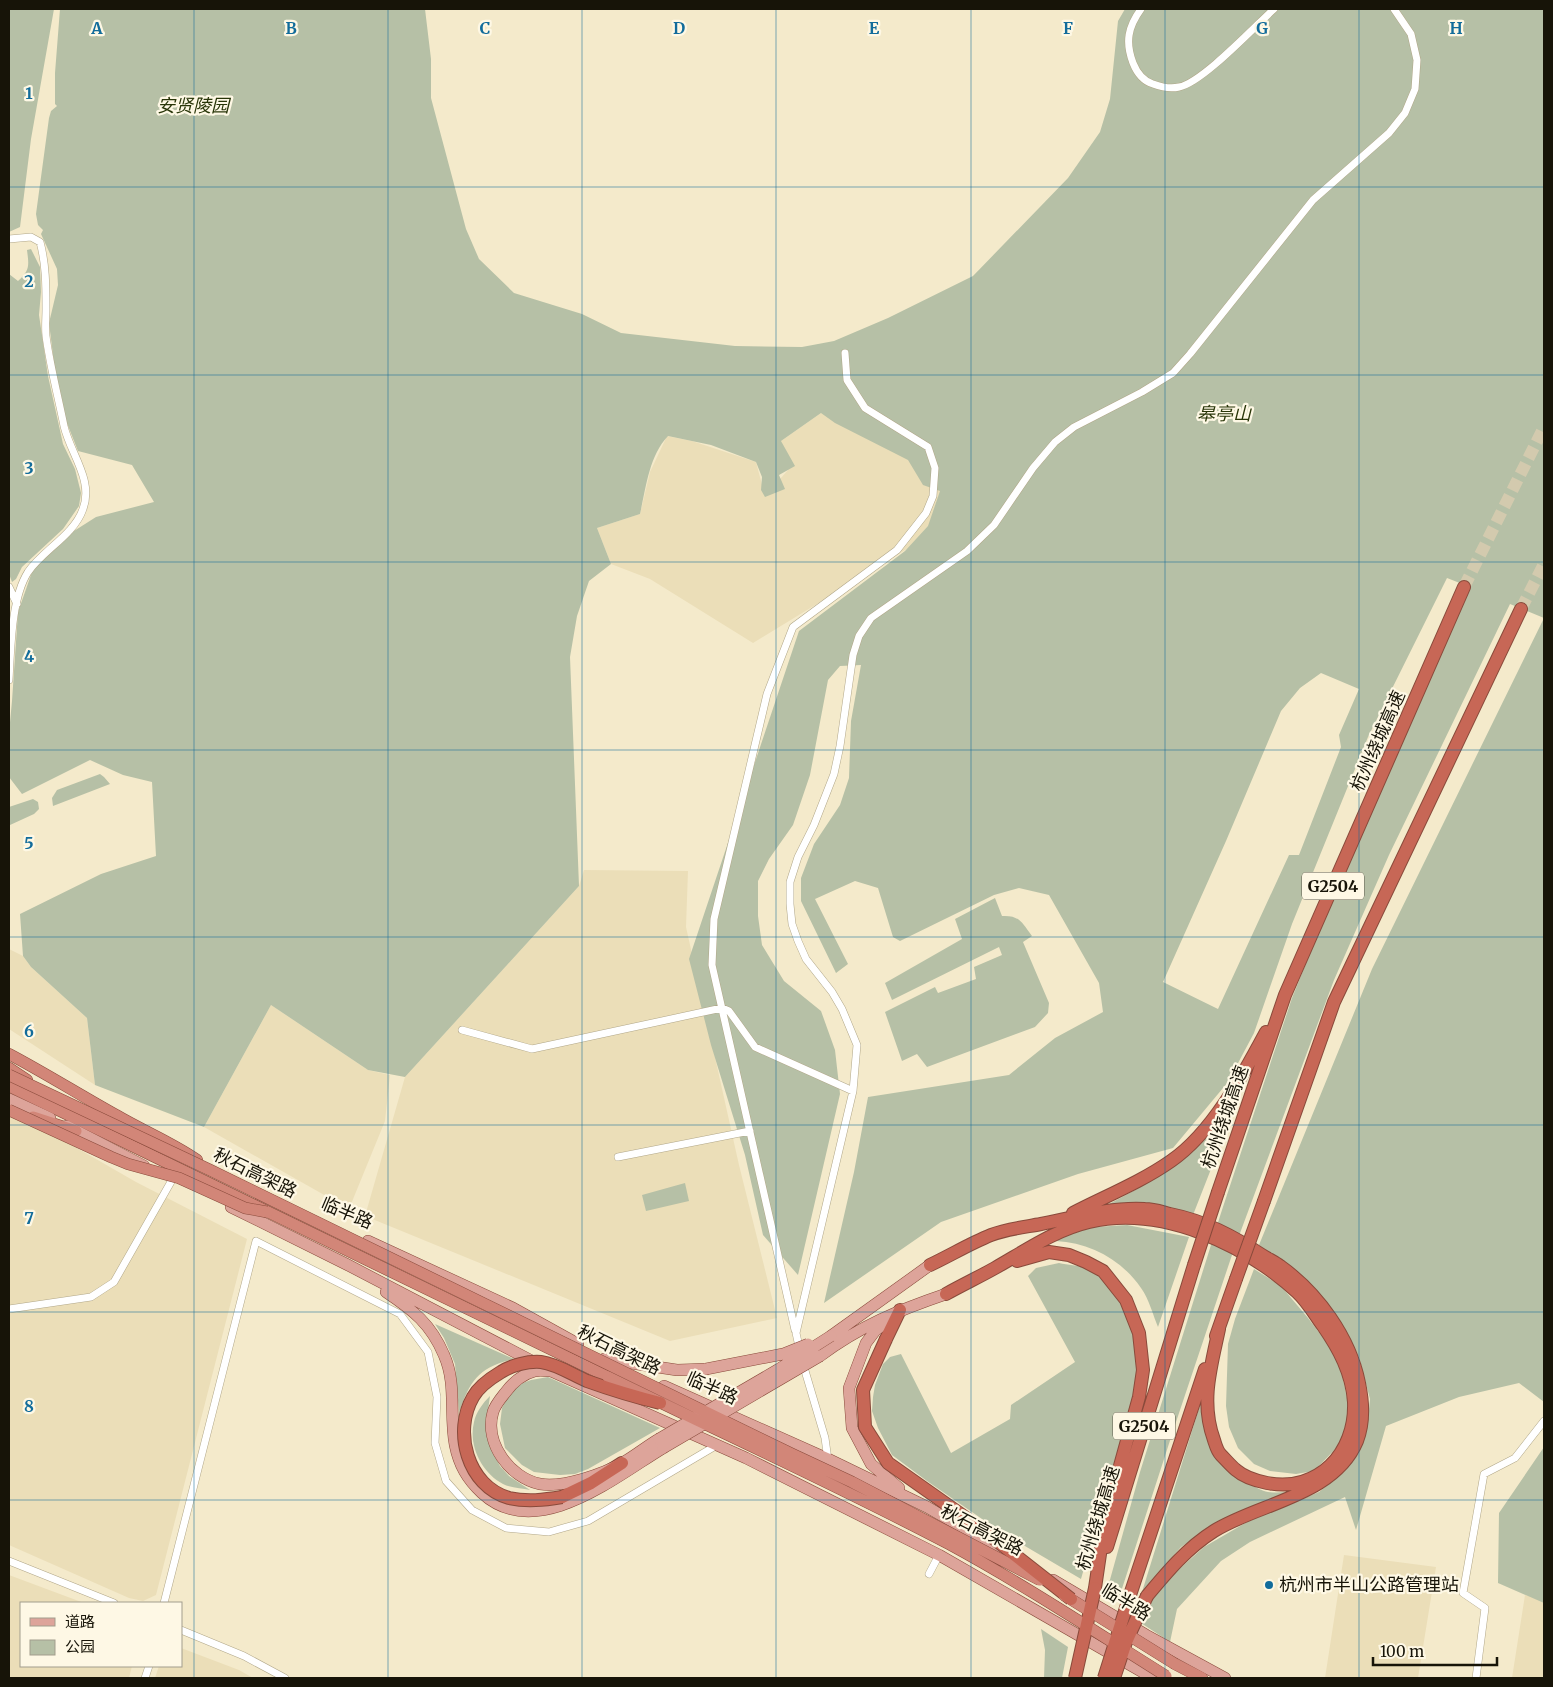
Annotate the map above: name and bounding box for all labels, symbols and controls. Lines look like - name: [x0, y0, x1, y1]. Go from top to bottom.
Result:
- text: A: [90, 18, 103, 38]
- text: B: [285, 18, 297, 38]
- text: C: [480, 18, 490, 38]
- text: D: [673, 18, 685, 38]
- text: E: [869, 18, 880, 38]
- text: F: [1063, 18, 1073, 38]
- text: G: [1256, 18, 1268, 38]
- text: H: [1449, 18, 1463, 38]
- text: 1: [25, 83, 33, 103]
- park label: 安贤陵园: [157, 94, 232, 117]
- text: 2: [24, 271, 34, 291]
- park label: 皋亭山: [1197, 402, 1252, 425]
- text: 3: [24, 458, 34, 478]
- text: 4: [24, 646, 34, 666]
- street label: 杭州绕城高速: [1345, 687, 1410, 795]
- text: 5: [24, 833, 34, 853]
- road number: G2504: [1302, 872, 1364, 899]
- text: 6: [24, 1021, 34, 1041]
- street label: 杭州绕城高速: [1196, 1062, 1253, 1172]
- street label: 秋石高架路: [210, 1142, 301, 1203]
- street label: 临半路: [318, 1191, 377, 1234]
- text: 7: [24, 1208, 34, 1228]
- street label: 秋石高架路: [574, 1319, 665, 1380]
- street label: 临半路: [683, 1366, 742, 1409]
- text: 8: [24, 1396, 34, 1416]
- road number: G2504: [1113, 1412, 1175, 1440]
- street label: 杭州绕城高速: [1071, 1463, 1124, 1573]
- street label: 秋石高架路: [937, 1499, 1028, 1560]
- place label: 杭州市半山公路管理站: [1279, 1573, 1459, 1596]
- street label: 临半路: [1097, 1578, 1155, 1625]
- marker: 杭州市半山公路管理站: [1263, 1579, 1275, 1591]
- legend: [20, 1602, 182, 1667]
- text: 道路: [65, 1612, 95, 1631]
- scale bar: [1373, 1634, 1497, 1666]
- text: 公园: [65, 1637, 95, 1656]
- text: 100 m: [1380, 1642, 1424, 1661]

